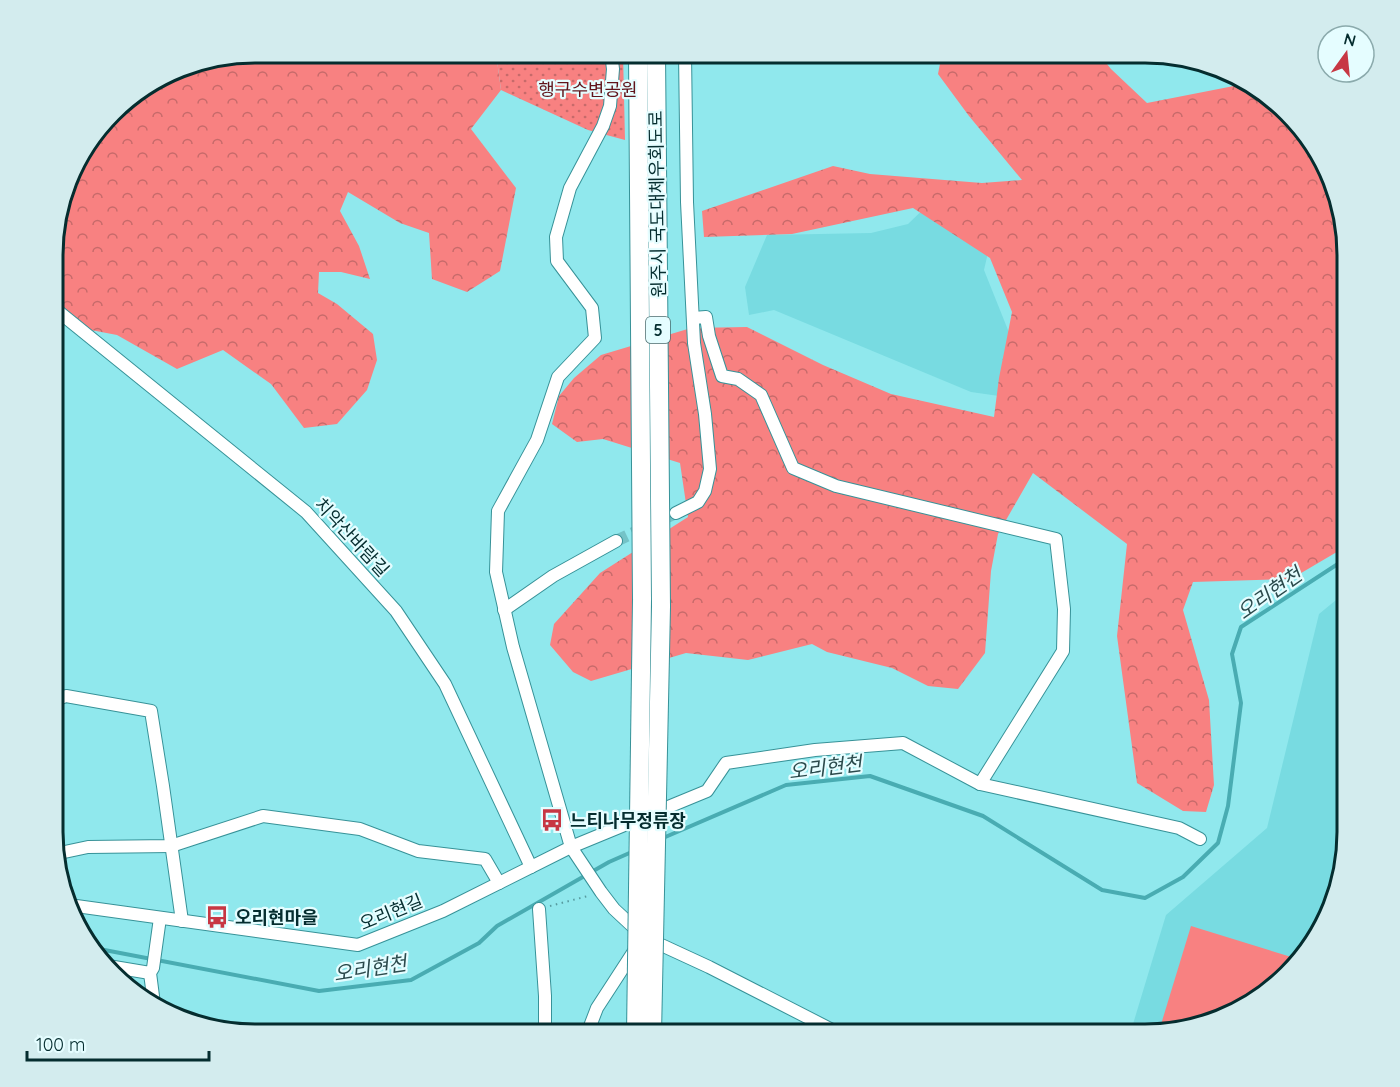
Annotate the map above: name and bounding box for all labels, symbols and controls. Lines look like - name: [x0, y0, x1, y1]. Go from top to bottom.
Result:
- north arrow: [1316, 24, 1376, 84]
- text: N: [1342, 28, 1358, 51]
- park label: 행구수변공원: [538, 78, 638, 101]
- street label: 원주시 국도대체우회도로: [644, 110, 670, 298]
- road number: 5: [646, 317, 670, 343]
- street label: 치악산바람길: [310, 493, 394, 581]
- water label: 오리현천: [1232, 560, 1308, 624]
- water label: 오리현천: [787, 750, 866, 784]
- bus stop icon: 느티나무정류장: [539, 807, 565, 833]
- place label: 느티나무정류장: [570, 809, 686, 832]
- street label: 오리현길: [356, 889, 426, 935]
- bus stop icon: 오리현마을: [204, 904, 230, 930]
- place label: 오리현마을: [235, 906, 318, 929]
- water label: 오리현천: [332, 949, 411, 986]
- scale bar: [27, 1024, 208, 1062]
- text: 100 m: [36, 1033, 85, 1056]

